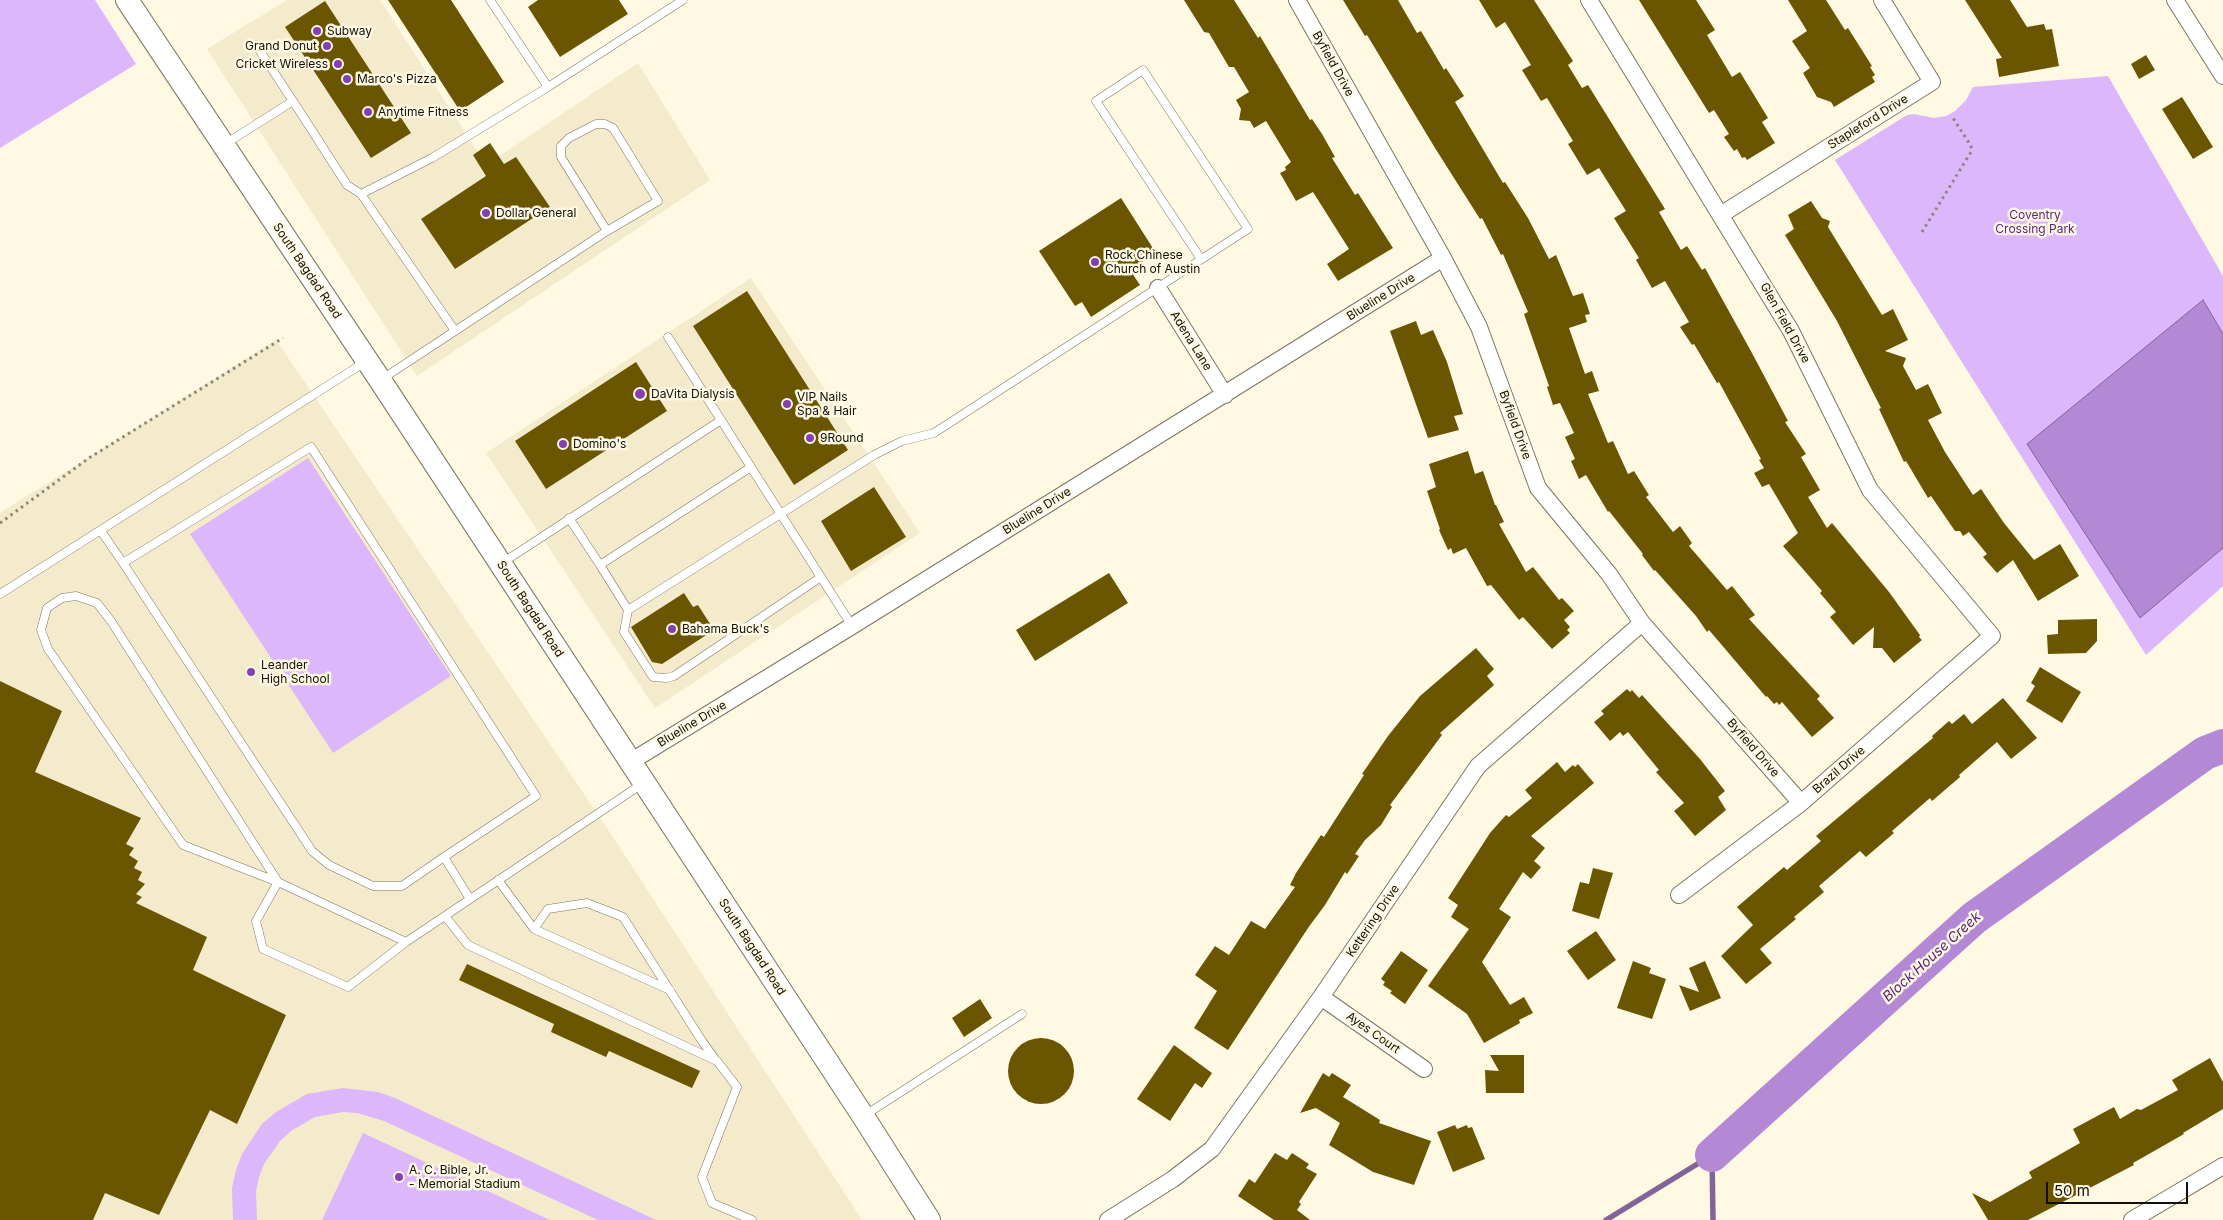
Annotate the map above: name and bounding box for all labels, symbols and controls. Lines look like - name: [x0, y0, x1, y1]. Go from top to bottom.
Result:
- place label: Subway: [327, 24, 372, 38]
- marker: Subway: [311, 25, 323, 37]
- street label: Byfield Drive: [1309, 29, 1357, 99]
- place label: Grand Donut: [245, 39, 317, 53]
- marker: Grand Donut: [321, 40, 333, 52]
- place label: Cricket Wireless: [236, 57, 328, 71]
- marker: Cricket Wireless: [332, 58, 344, 70]
- place label: Marco's Pizza: [357, 72, 437, 86]
- marker: Marco's Pizza: [341, 73, 353, 85]
- street label: Stapleford Drive: [1825, 92, 1911, 152]
- place label: Anytime Fitness: [378, 105, 468, 119]
- marker: Anytime Fitness: [362, 106, 374, 118]
- place label: Dollar General: [496, 206, 576, 220]
- marker: Dollar General: [480, 207, 492, 219]
- park label: Coventry Crossing Park: [1995, 208, 2075, 236]
- street label: South Bagdad Road: [270, 221, 344, 321]
- place label: Rock Chinese Church of Austin: [1105, 248, 1200, 276]
- marker: Rock Chinese Church of Austin: [1089, 256, 1101, 268]
- street label: Blueline Drive: [1344, 270, 1418, 324]
- street label: Glen Field Drive: [1757, 280, 1813, 366]
- street label: Adena Lane: [1167, 309, 1215, 373]
- marker: DaVita Dialysis: [633, 387, 647, 401]
- place label: DaVita Dialysis: [651, 387, 735, 401]
- street label: Byfield Drive: [1496, 388, 1534, 462]
- place label: VIP Nails Spa & Hair: [797, 390, 856, 418]
- marker: VIP Nails Spa & Hair: [781, 398, 793, 410]
- place label: 9Round: [820, 431, 864, 445]
- marker: 9Round: [804, 432, 816, 444]
- place label: Domino's: [573, 437, 626, 451]
- marker: Domino's: [557, 438, 569, 450]
- street label: Blueline Drive: [1000, 484, 1074, 538]
- street label: South Bagdad Road: [493, 558, 567, 660]
- place label: Bahama Buck's: [682, 622, 769, 636]
- marker: Bahama Buck's: [666, 623, 678, 635]
- place label: Leander High School: [261, 658, 330, 686]
- marker: Leander High School: [245, 666, 257, 678]
- street label: Blueline Drive: [655, 698, 729, 750]
- street label: Byfield Drive: [1724, 716, 1782, 780]
- street label: Brazil Drive: [1810, 743, 1868, 797]
- street label: Kettering Drive: [1343, 882, 1403, 960]
- street label: South Bagdad Road: [715, 896, 789, 998]
- water label: Block House Creek: [1880, 909, 1984, 1005]
- street label: Ayes Court: [1343, 1009, 1403, 1057]
- place label: A. C. Bible, Jr. - Memorial Stadium: [409, 1163, 520, 1191]
- marker: A. C. Bible, Jr. - Memorial Stadium: [393, 1171, 405, 1183]
- scale bar: [2048, 1172, 2190, 1204]
- text: 50 m: [2054, 1181, 2090, 1200]

